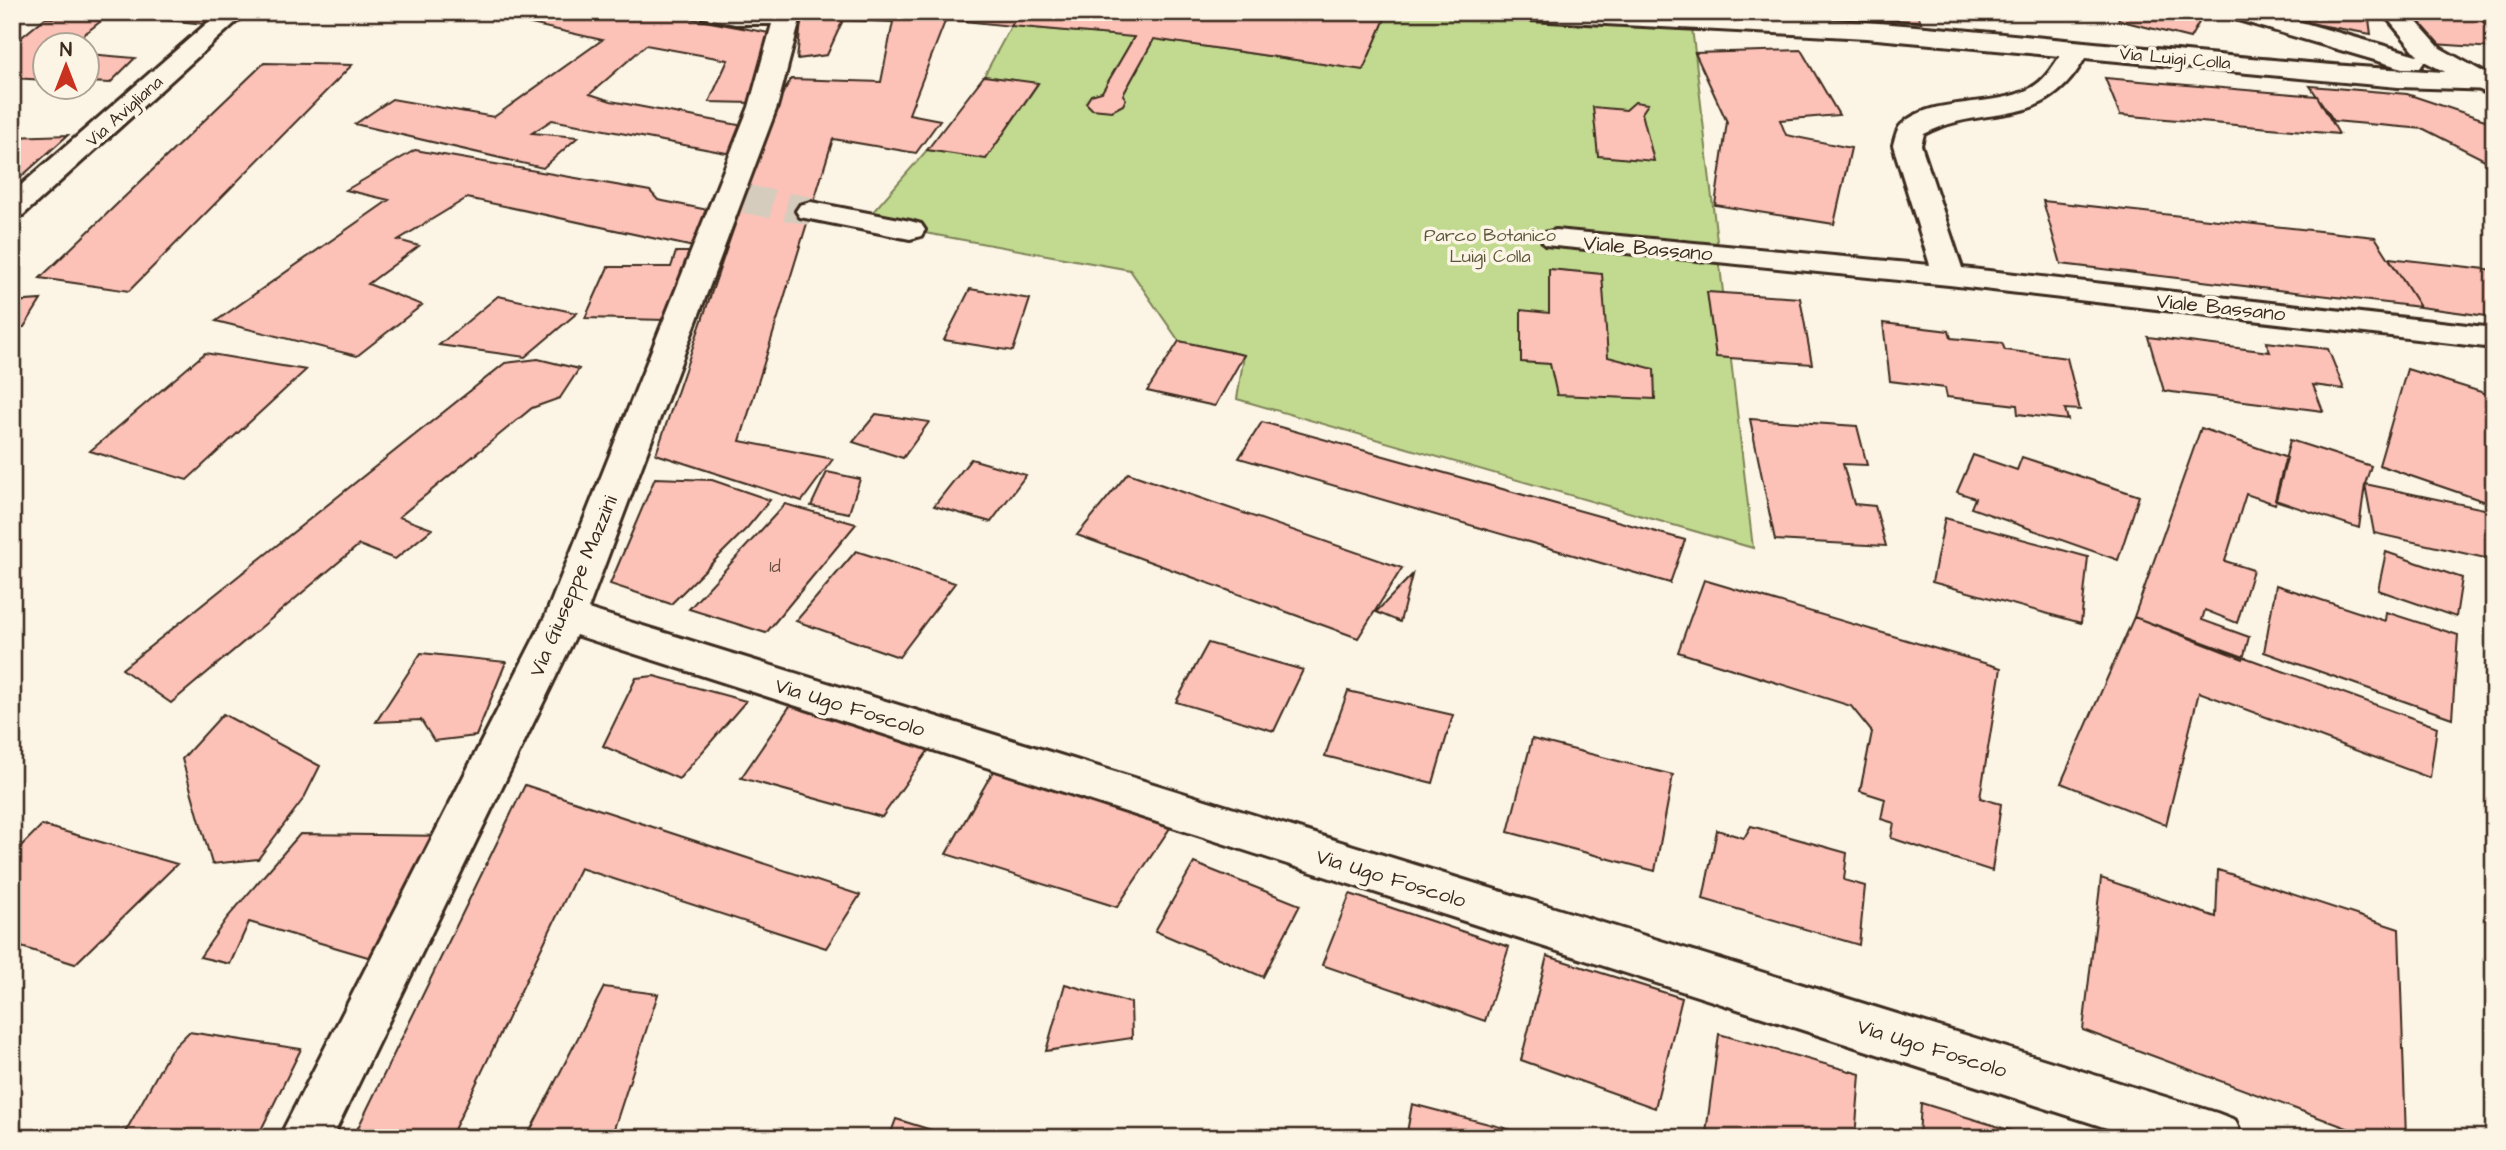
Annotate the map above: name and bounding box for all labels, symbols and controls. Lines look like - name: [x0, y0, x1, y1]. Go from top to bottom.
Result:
- north arrow: [32, 32, 102, 102]
- text: N: [60, 37, 72, 64]
- street label: Via Luigi Colla: [2118, 41, 2232, 77]
- street label: Via Avigliana: [80, 70, 169, 154]
- park label: Parco Botanico Luigi Colla: [1424, 223, 1556, 270]
- street label: Viale Bassano: [1582, 228, 1714, 269]
- street label: Viale Bassano: [2155, 286, 2287, 329]
- street label: Via Giuseppe Mazzini: [522, 491, 626, 682]
- house number: 1d: [769, 554, 781, 579]
- street label: Via Ugo Foscolo: [771, 671, 929, 746]
- street label: Via Ugo Foscolo: [1312, 842, 1470, 917]
- street label: Via Ugo Foscolo: [1853, 1012, 2011, 1087]

